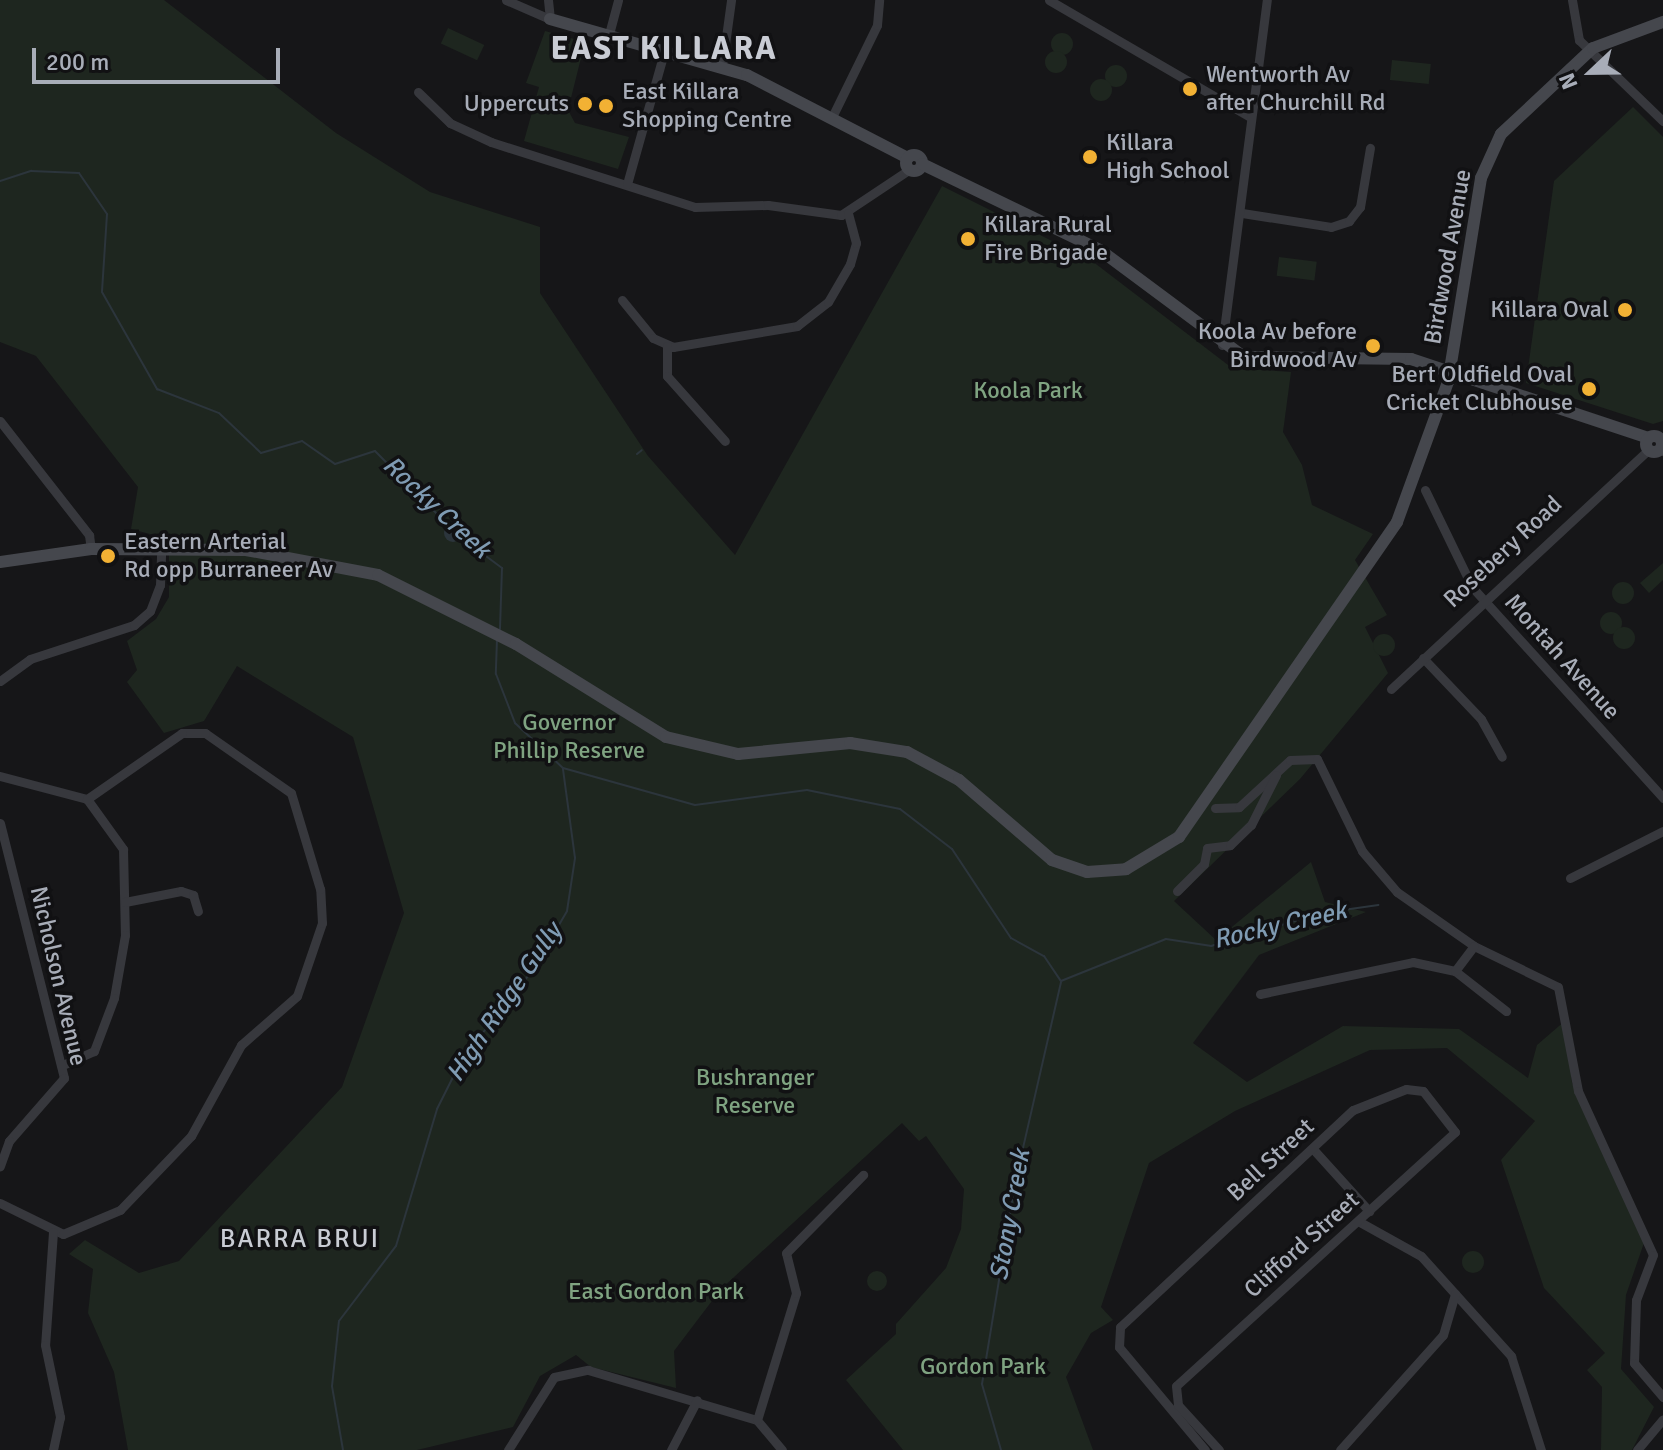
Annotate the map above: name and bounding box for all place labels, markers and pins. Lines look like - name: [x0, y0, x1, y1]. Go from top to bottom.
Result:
- place label: Wentworth Av after Churchill Rd: [1206, 61, 1386, 117]
- place label: East Killara Shopping Centre: [622, 78, 792, 134]
- marker: Wentworth Av after Churchill Rd: [1181, 80, 1199, 98]
- place label: Uppercuts: [464, 90, 569, 118]
- marker: Uppercuts: [576, 95, 594, 113]
- marker: East Killara Shopping Centre: [597, 97, 615, 115]
- place label: Killara High School: [1106, 129, 1229, 185]
- marker: Killara High School: [1081, 148, 1099, 166]
- place label: Killara Rural Fire Brigade: [984, 211, 1112, 267]
- marker: Killara Rural Fire Brigade: [959, 230, 977, 248]
- place label: Killara Oval: [1490, 296, 1609, 324]
- marker: Killara Oval: [1616, 301, 1634, 319]
- place label: Koola Av before Birdwood Av: [1198, 318, 1357, 374]
- marker: Koola Av before Birdwood Av: [1364, 337, 1382, 355]
- place label: Bert Oldfield Oval Cricket Clubhouse: [1386, 361, 1573, 417]
- marker: Bert Oldfield Oval Cricket Clubhouse: [1580, 380, 1598, 398]
- place label: Eastern Arterial Rd opp Burraneer Av: [124, 528, 333, 584]
- marker: Eastern Arterial Rd opp Burraneer Av: [99, 547, 117, 565]

